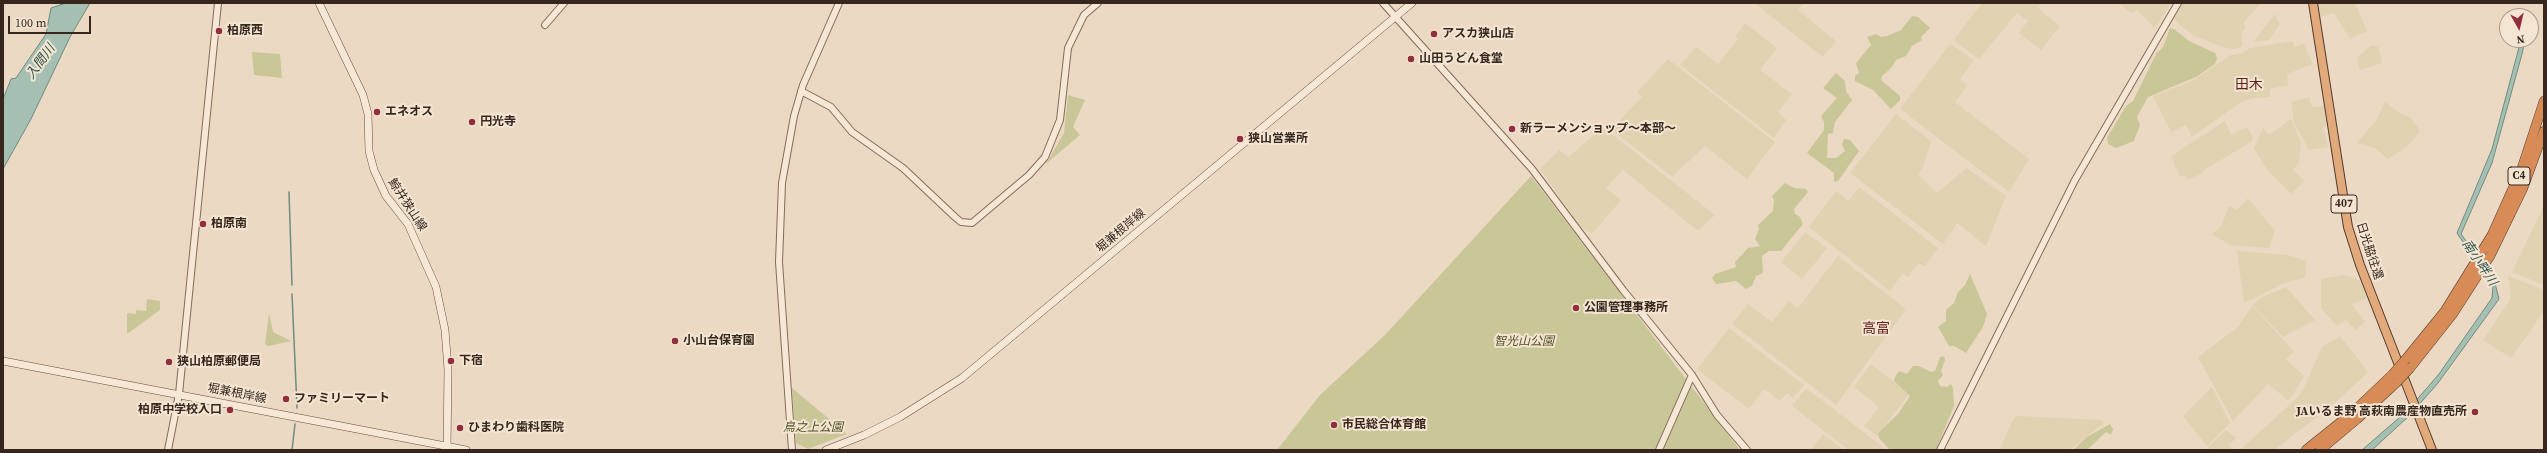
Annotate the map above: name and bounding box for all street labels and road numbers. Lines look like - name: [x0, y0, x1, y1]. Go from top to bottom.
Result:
- road number: C4: [2508, 167, 2530, 185]
- street label: 鯨井狭山線: [385, 176, 429, 234]
- road number: 407: [2331, 195, 2357, 213]
- street label: 堀兼根岸線: [1093, 206, 1149, 256]
- street label: 日光脇往還: [2353, 220, 2385, 282]
- street label: 堀兼根岸線: [206, 381, 268, 407]

